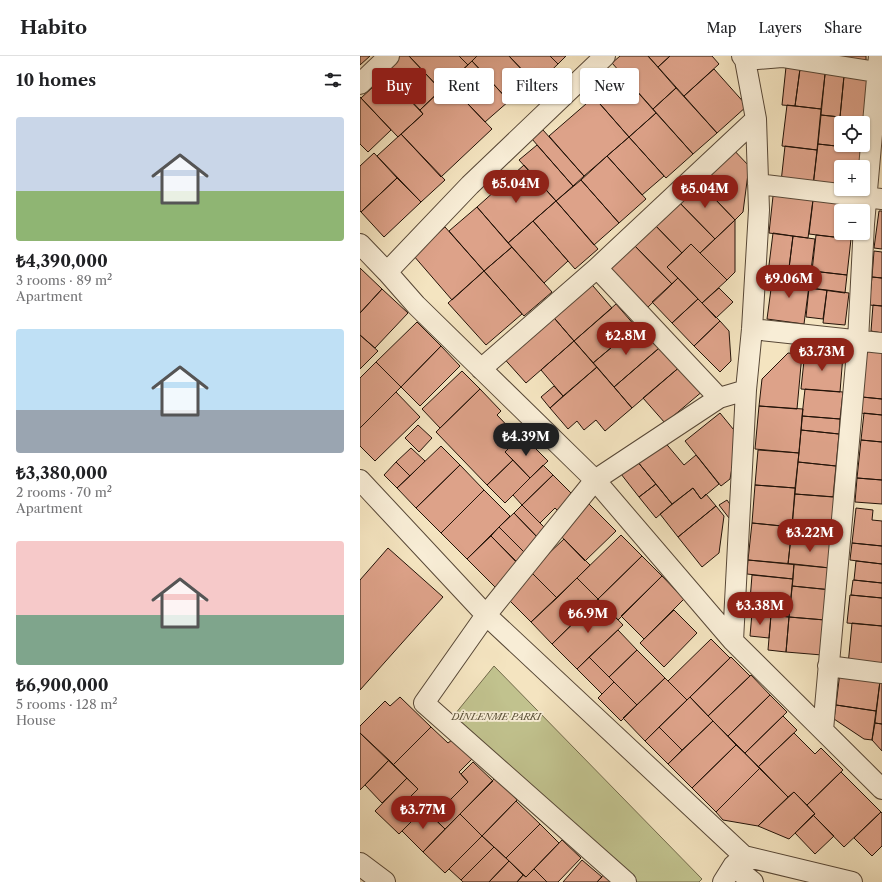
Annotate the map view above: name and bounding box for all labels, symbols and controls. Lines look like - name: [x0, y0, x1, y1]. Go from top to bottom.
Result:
- text: Habito: [20, 16, 87, 39]
- text: Map: [706, 19, 736, 37]
- text: Layers: [758, 19, 802, 37]
- text: Share: [824, 19, 862, 37]
- chip: Buy: [372, 68, 426, 104]
- chip: Rent: [434, 68, 494, 104]
- chip: Filters: [502, 68, 572, 104]
- chip: New: [580, 68, 639, 104]
- icon: filters: [322, 69, 344, 91]
- text: 10 homes: [16, 70, 96, 90]
- map controls: [834, 116, 870, 240]
- button: locate: [834, 116, 870, 152]
- icon: home: [144, 143, 216, 215]
- button: +: [834, 160, 870, 196]
- pin: ₺5.04M: [483, 170, 549, 204]
- text: ₺5.04M: [492, 175, 540, 191]
- pin: ₺5.04M: [672, 175, 738, 209]
- text: ₺5.04M: [681, 180, 729, 196]
- button: −: [834, 204, 870, 240]
- text: ₺4,390,000: [16, 251, 108, 271]
- pin: ₺9.06M: [756, 265, 822, 299]
- text: ₺9.06M: [765, 270, 813, 286]
- text: 3 rooms · 89 m²: [16, 272, 112, 288]
- text: Apartment: [16, 288, 83, 304]
- pin: ₺2.8M: [598, 322, 654, 356]
- text: ₺2.8M: [606, 327, 646, 343]
- pin: ₺3.73M: [789, 338, 855, 372]
- text: ₺3.73M: [799, 343, 845, 359]
- icon: home: [144, 355, 216, 427]
- pin: ₺4.39M: [493, 423, 559, 457]
- text: ₺4.39M: [502, 428, 550, 444]
- text: ₺3,380,000: [16, 463, 108, 483]
- text: 2 rooms · 70 m²: [16, 484, 112, 500]
- text: Apartment: [16, 500, 83, 516]
- pin: ₺3.22M: [777, 519, 843, 553]
- text: ₺3.22M: [786, 524, 834, 540]
- icon: home: [144, 567, 216, 639]
- pin: ₺3.38M: [727, 592, 793, 626]
- text: ₺3.38M: [736, 597, 784, 613]
- pin: ₺6.9M: [560, 600, 616, 634]
- text: ₺6.9M: [568, 605, 608, 621]
- text: ₺6,900,000: [16, 675, 109, 695]
- text: 5 rooms · 128 m²: [16, 696, 118, 712]
- park label: DİNLENME PARKI: [451, 710, 543, 723]
- text: House: [16, 712, 56, 728]
- pin: ₺3.77M: [390, 796, 456, 830]
- text: ₺3.77M: [400, 801, 446, 817]

